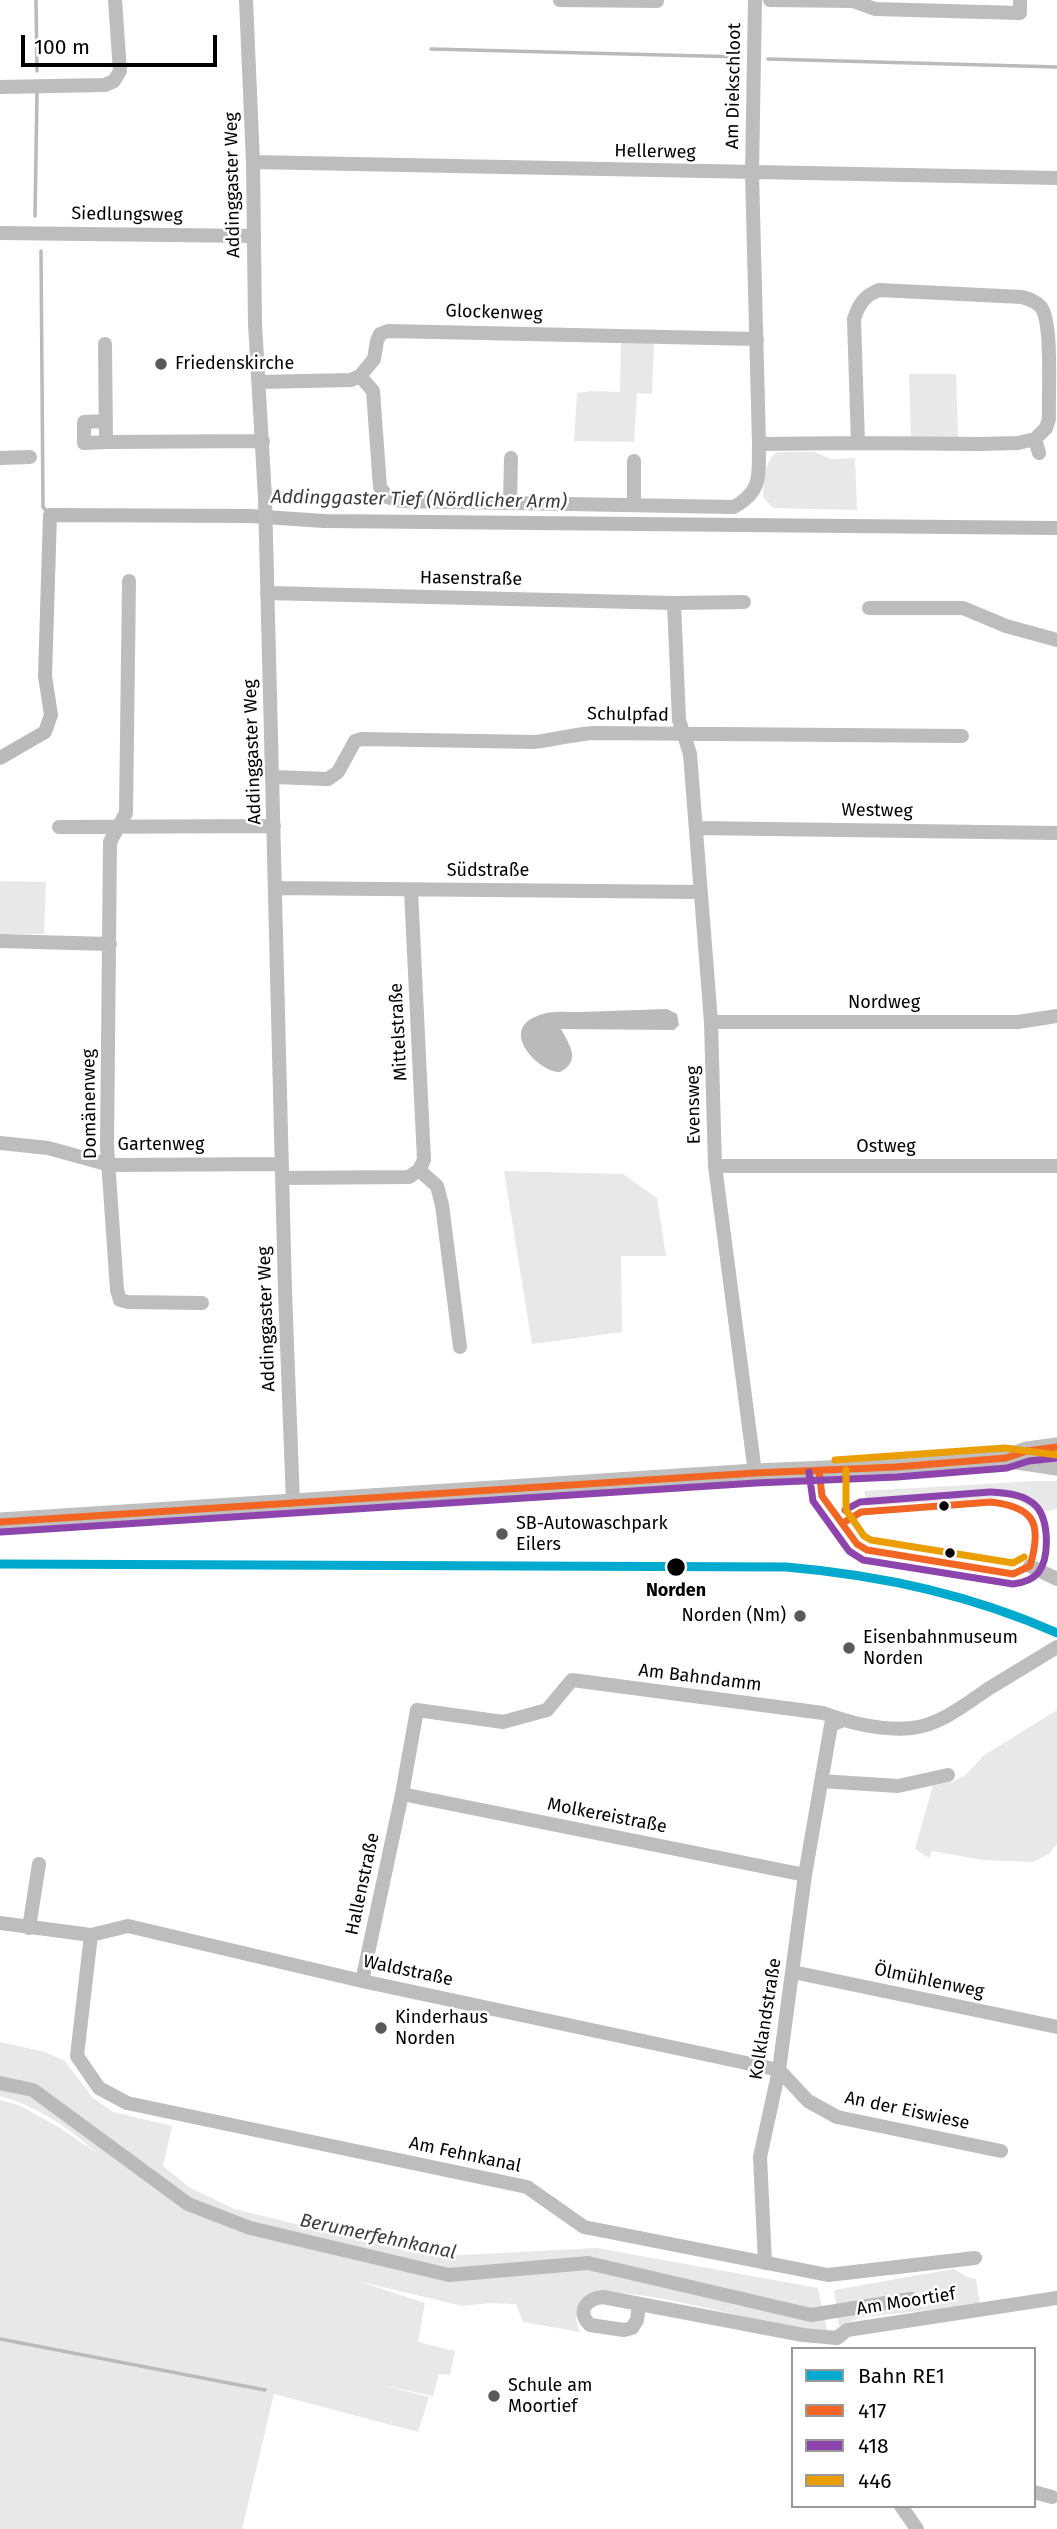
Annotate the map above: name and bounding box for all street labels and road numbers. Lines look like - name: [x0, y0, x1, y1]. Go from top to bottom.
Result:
- street label: Am Diekschloot: [722, 23, 746, 149]
- street label: Addinggaster Weg: [221, 112, 245, 258]
- street label: Hellerweg: [614, 140, 696, 164]
- street label: Siedlungsweg: [71, 203, 183, 227]
- street label: Glockenweg: [445, 301, 543, 325]
- street label: Hasenstraße: [420, 567, 522, 591]
- street label: Addinggaster Weg: [240, 679, 266, 825]
- street label: Schulpfad: [587, 703, 669, 727]
- street label: Westweg: [841, 800, 913, 822]
- street label: Südstraße: [447, 860, 529, 882]
- street label: Mittelstraße: [386, 982, 412, 1082]
- street label: Nordweg: [848, 992, 920, 1014]
- street label: Domänenweg: [78, 1049, 102, 1159]
- street label: Evensweg: [683, 1065, 705, 1145]
- street label: Gartenweg: [118, 1134, 204, 1156]
- street label: Ostweg: [856, 1136, 916, 1158]
- street label: Addinggaster Weg: [254, 1246, 280, 1392]
- street label: Am Bahndamm: [637, 1660, 763, 1696]
- street label: Molkereistraße: [545, 1794, 669, 1838]
- street label: Hallenstraße: [342, 1831, 384, 1937]
- street label: Waldstraße: [361, 1951, 455, 1991]
- street label: Kolklandstraße: [746, 1956, 786, 2082]
- street label: Ölmühlenweg: [872, 1959, 986, 2003]
- street label: An der Eiswiese: [843, 2087, 971, 2135]
- street label: Am Fehnkanal: [407, 2133, 523, 2177]
- street label: Am Moortief: [855, 2284, 957, 2320]

